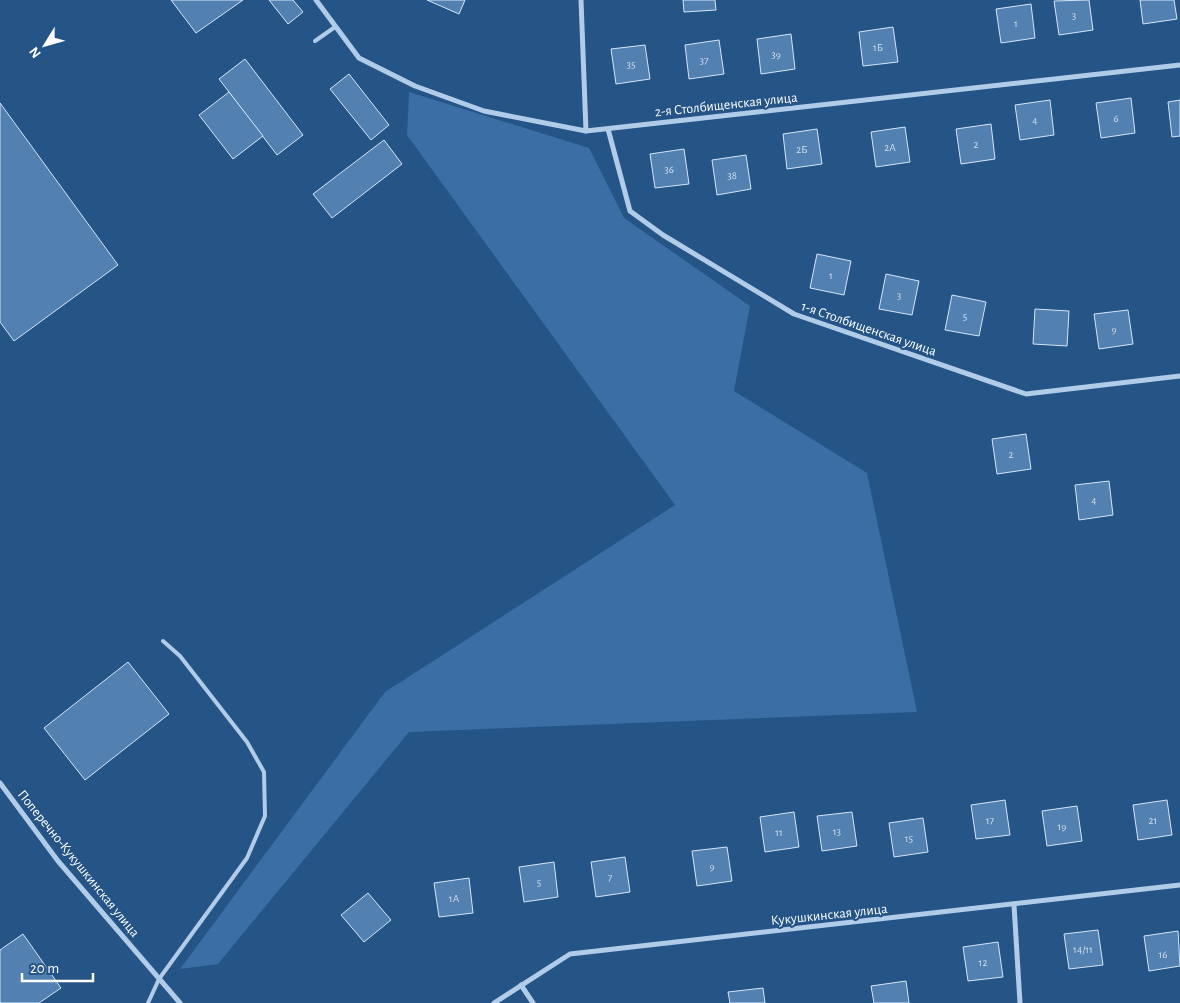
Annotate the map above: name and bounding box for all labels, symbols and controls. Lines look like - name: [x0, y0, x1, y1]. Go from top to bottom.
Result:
- house number: 3: [1072, 10, 1077, 21]
- house number: 1: [1014, 18, 1018, 29]
- north arrow: [20, 20, 70, 70]
- house number: 1Б: [873, 42, 883, 53]
- text: N: [27, 44, 44, 60]
- house number: 39: [771, 49, 781, 60]
- house number: 37: [699, 55, 709, 66]
- house number: 35: [626, 59, 636, 70]
- street label: 2-я Столбищенская улица: [654, 90, 799, 119]
- house number: 6: [1113, 113, 1119, 124]
- house number: 4: [1032, 115, 1038, 126]
- house number: 2: [973, 139, 979, 150]
- house number: 2А: [884, 142, 896, 153]
- house number: 2Б: [796, 144, 808, 155]
- house number: 36: [664, 164, 674, 175]
- house number: 38: [727, 170, 737, 181]
- house number: 1: [829, 270, 833, 281]
- house number: 3: [897, 290, 902, 301]
- street label: 1-я Столбищенская улица: [799, 299, 939, 359]
- house number: 5: [963, 311, 968, 322]
- house number: 9: [1111, 324, 1117, 335]
- house number: 2: [1008, 449, 1014, 460]
- house number: 4: [1091, 495, 1097, 506]
- street label: Поперечно-Кукушкинская улица: [15, 788, 142, 940]
- house number: 17: [986, 815, 995, 826]
- house number: 21: [1149, 815, 1157, 826]
- house number: 19: [1058, 821, 1066, 832]
- house number: 13: [833, 826, 842, 837]
- house number: 11: [775, 827, 783, 838]
- house number: 15: [905, 833, 914, 844]
- house number: 9: [709, 861, 715, 872]
- house number: 7: [608, 872, 613, 883]
- house number: 5: [537, 877, 542, 888]
- house number: 1А: [449, 893, 460, 904]
- street label: Кукушкинская улица: [770, 902, 889, 928]
- house number: 14/11: [1073, 944, 1093, 955]
- house number: 16: [1159, 949, 1167, 960]
- scale bar: [22, 950, 94, 982]
- house number: 12: [979, 957, 987, 968]
- text: 20 m: [30, 961, 59, 976]

